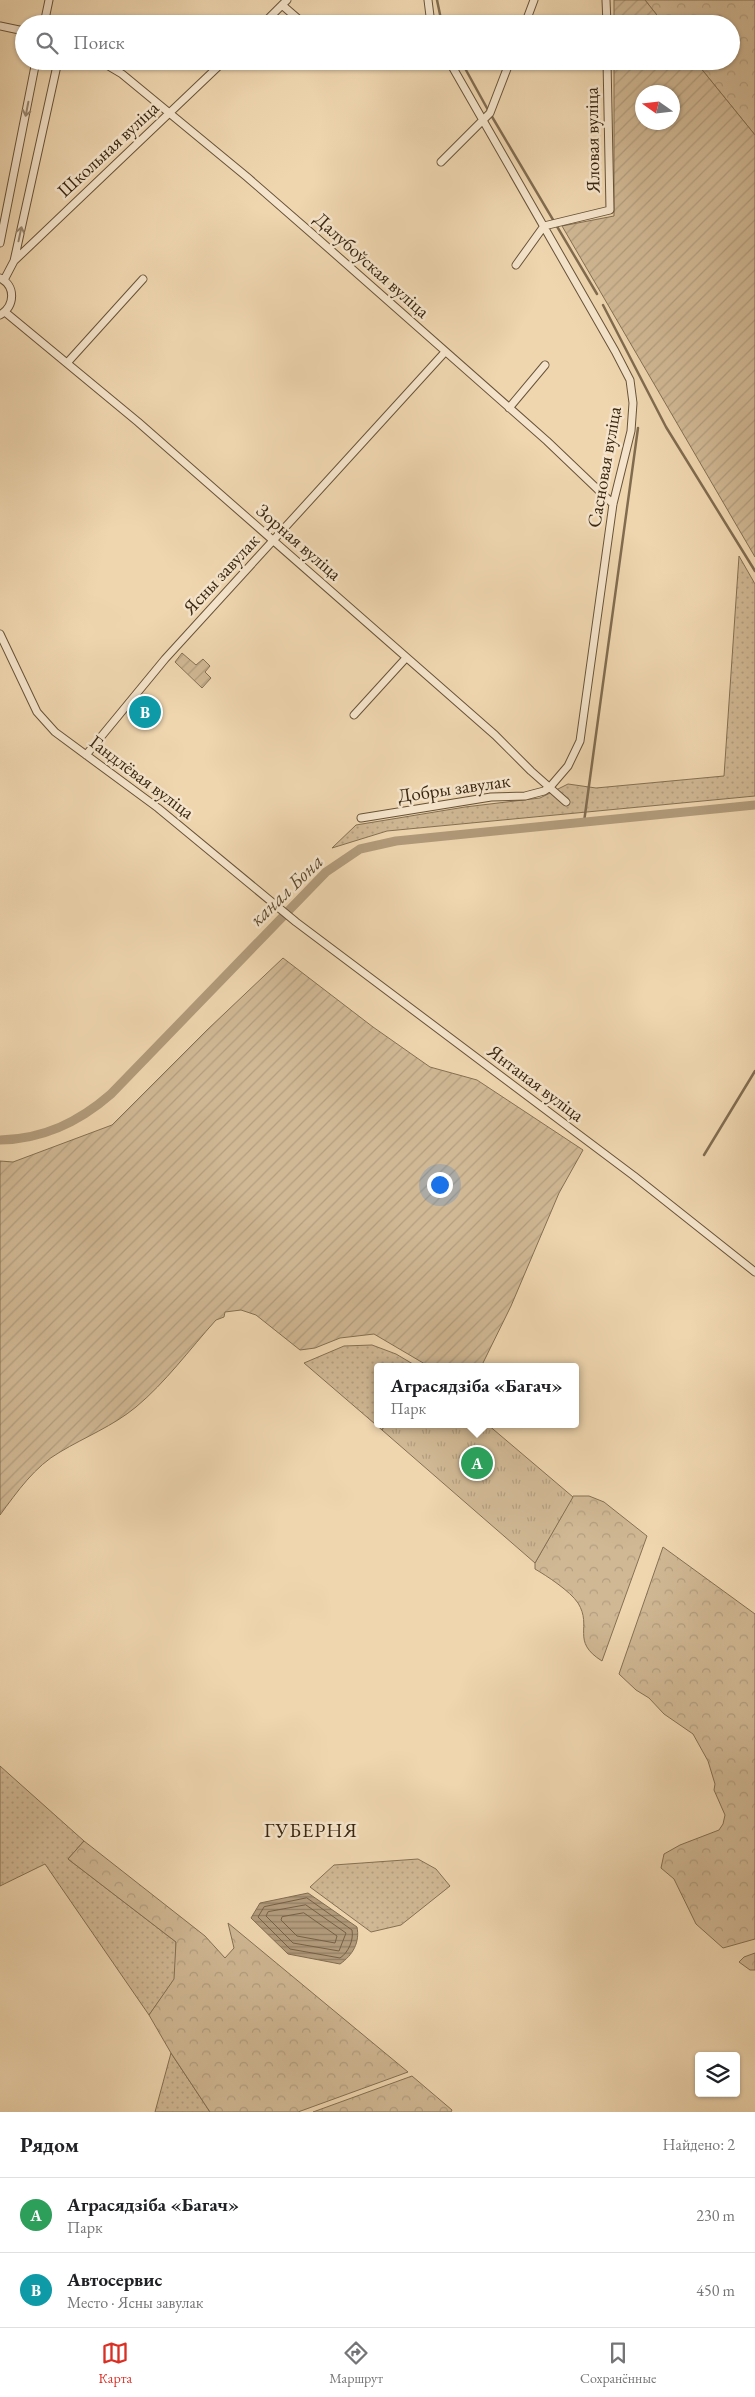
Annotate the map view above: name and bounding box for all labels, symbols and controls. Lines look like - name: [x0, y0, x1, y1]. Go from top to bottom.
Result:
- search box: [15, 15, 740, 70]
- icon: search: [33, 29, 61, 57]
- text: Поиск: [73, 30, 125, 55]
- north arrow: [635, 85, 680, 130]
- street label: Яловая вуліца: [579, 86, 605, 194]
- street label: Школьная вуліца: [52, 95, 164, 203]
- one-way arrow: [21, 101, 31, 117]
- street label: Далубоўская вуліца: [309, 206, 435, 324]
- one-way arrow: [16, 227, 25, 243]
- street label: Сасновая вуліца: [581, 404, 627, 529]
- street label: Зорная вуліца: [251, 498, 347, 586]
- street label: Ясны завулак: [176, 528, 265, 620]
- pin: B: [129, 693, 161, 731]
- street label: Гандлёвая вуліца: [85, 729, 200, 825]
- street label: Добры завулак: [396, 768, 512, 808]
- water label: канал Бона: [244, 848, 328, 932]
- street label: Янтаная вуліца: [482, 1038, 590, 1128]
- your location: [427, 1172, 453, 1198]
- popup: [374, 1363, 579, 1428]
- text: Аграсядзіба «Багач»: [391, 1373, 563, 1398]
- text: Парк: [391, 1398, 426, 1419]
- pin: A: [461, 1444, 493, 1482]
- district label: ГУБЕРНЯ: [264, 1817, 358, 1843]
- map controls: [695, 2052, 740, 2097]
- button: layers: [695, 2052, 740, 2097]
- text: Рядом: [20, 2131, 79, 2158]
- text: Найдено: 2: [663, 2134, 735, 2155]
- text: Аграсядзіба «Багач»: [67, 2192, 239, 2217]
- text: A: [30, 2205, 42, 2226]
- text: 230 m: [696, 2205, 735, 2226]
- text: Парк: [67, 2217, 103, 2238]
- text: Автосервис: [67, 2267, 162, 2292]
- text: B: [31, 2280, 41, 2301]
- text: 450 m: [696, 2280, 735, 2301]
- text: Место · Ясны завулак: [67, 2292, 203, 2313]
- tab: Карта: [99, 2339, 132, 2387]
- tab: Маршрут: [329, 2339, 383, 2387]
- tab: Сохранённые: [580, 2339, 656, 2387]

